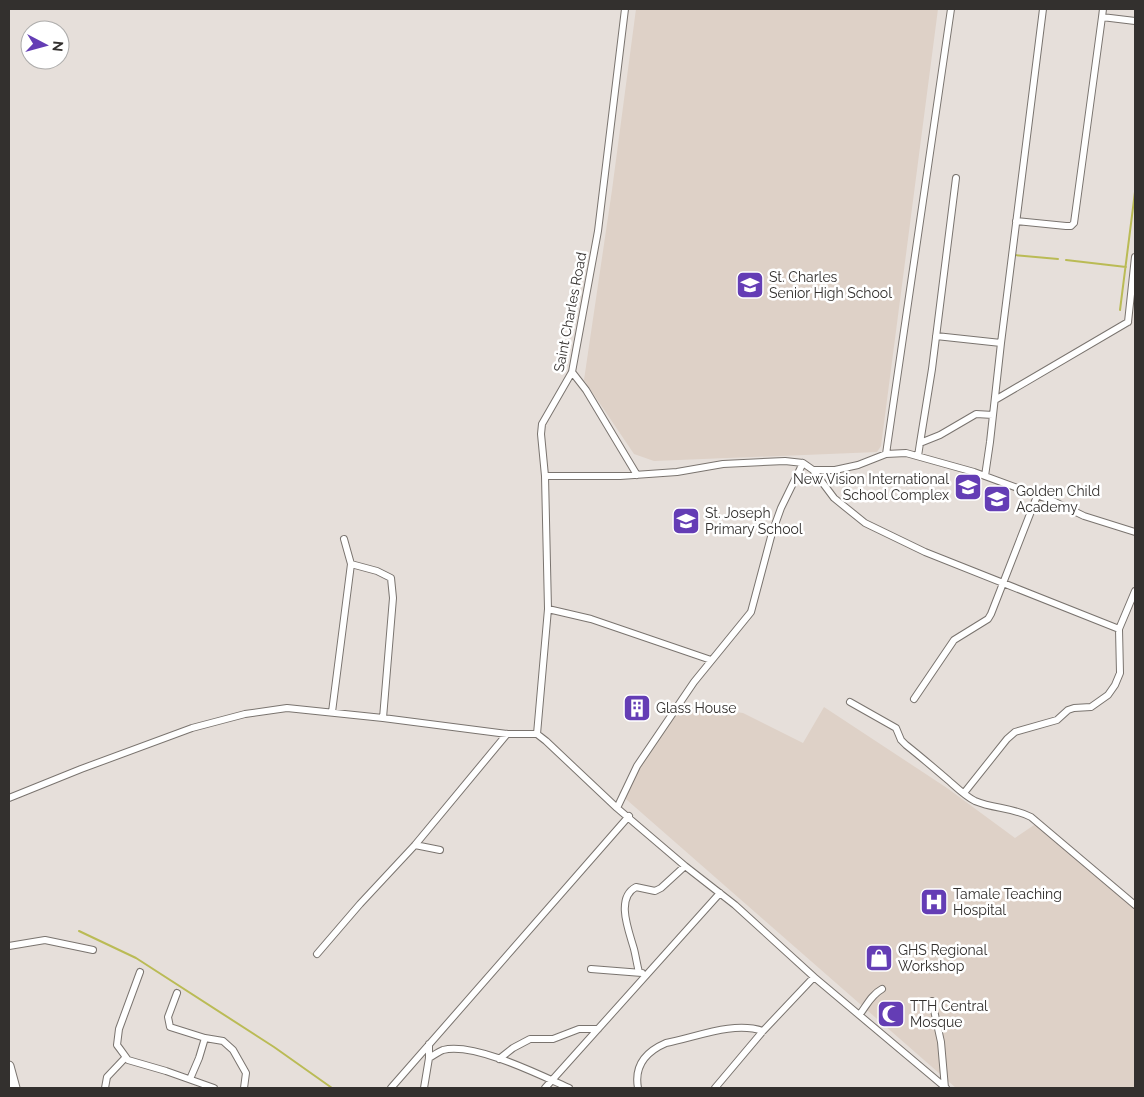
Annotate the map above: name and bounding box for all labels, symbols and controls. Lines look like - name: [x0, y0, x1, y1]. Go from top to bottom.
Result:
- north arrow: [20, 20, 70, 70]
- text: N: [49, 40, 66, 53]
- street label: Saint Charles Road: [551, 251, 589, 373]
- place label: St. Charles Senior High School: [769, 269, 892, 301]
- school or university icon: St. Charles Senior High School: [735, 270, 765, 300]
- place label: New Vision International School Complex: [793, 471, 949, 503]
- school or university icon: New Vision International School Complex: [953, 472, 983, 502]
- place label: Golden Child Academy: [1016, 483, 1100, 515]
- school or university icon: Golden Child Academy: [982, 484, 1012, 514]
- place label: St. Joseph Primary School: [705, 505, 803, 537]
- school or university icon: St. Joseph Primary School: [671, 506, 701, 536]
- building icon: Glass House: [622, 693, 652, 723]
- place label: Glass House: [656, 700, 736, 716]
- place label: Tamale Teaching Hospital: [953, 886, 1062, 918]
- hospital icon: Tamale Teaching Hospital: [919, 887, 949, 917]
- place label: GHS Regional Workshop: [898, 942, 987, 974]
- shop icon: GHS Regional Workshop: [864, 943, 894, 973]
- place label: TTH Central Mosque: [910, 998, 988, 1030]
- mosque icon: TTH Central Mosque: [876, 999, 906, 1029]

